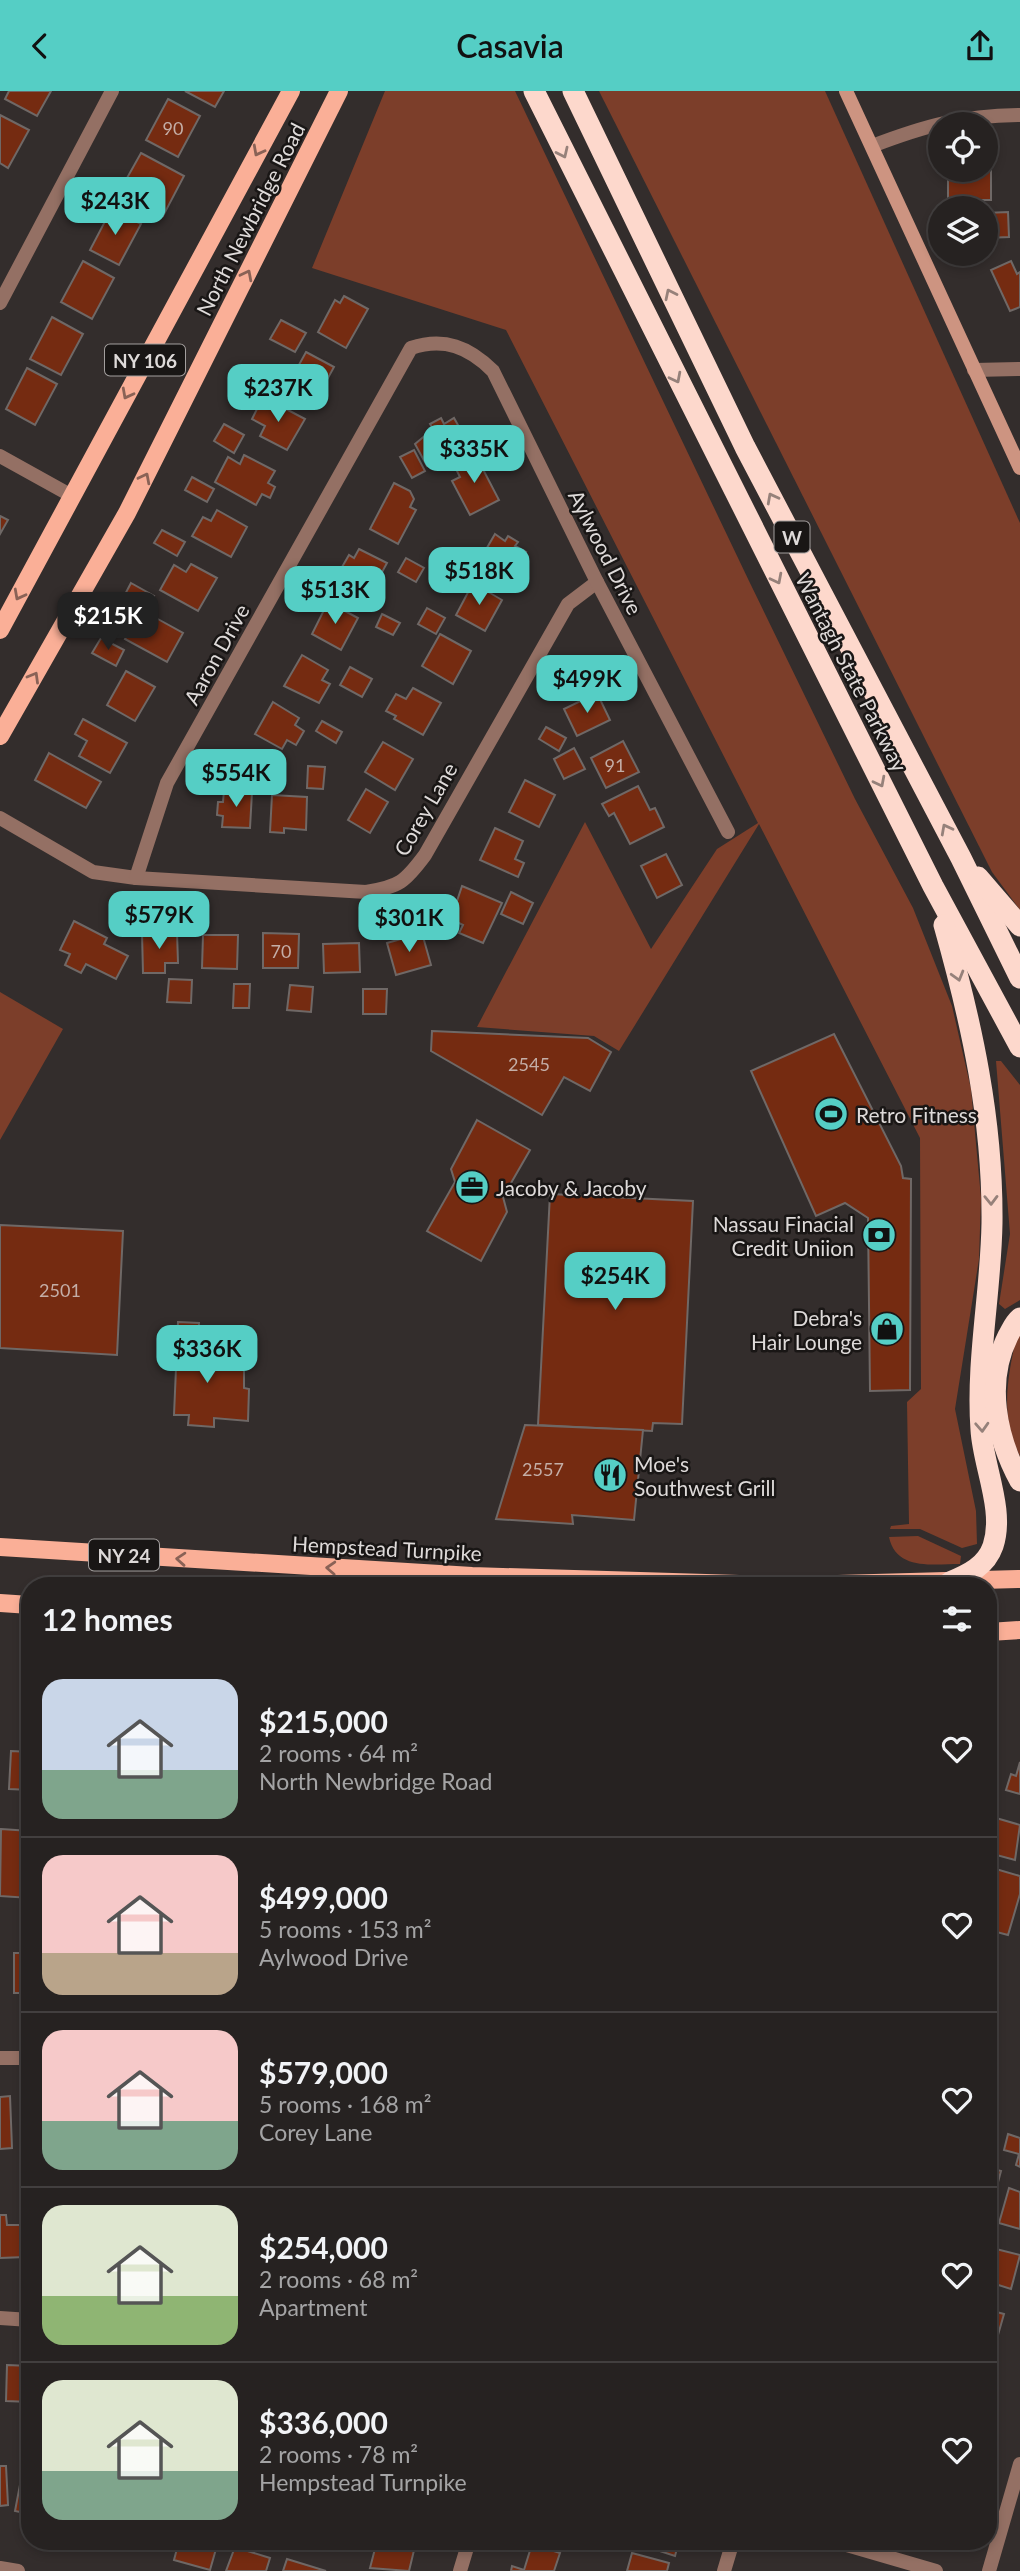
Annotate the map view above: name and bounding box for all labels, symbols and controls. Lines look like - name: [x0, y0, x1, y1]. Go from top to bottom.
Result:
- text: Casavia: [456, 26, 564, 65]
- icon: back: [21, 27, 59, 65]
- icon: share: [961, 27, 999, 65]
- map controls: [928, 112, 998, 266]
- button: locate: [928, 112, 998, 182]
- house number: 90: [163, 117, 183, 139]
- street label: North Newbridge Road: [190, 118, 310, 320]
- one-way arrow: [253, 144, 266, 156]
- one-way arrow: [555, 146, 569, 158]
- pin: $243K: [66, 177, 164, 237]
- text: $243K: [80, 186, 150, 214]
- button: layers: [928, 196, 998, 266]
- one-way arrow: [238, 270, 252, 282]
- one-way arrow: [664, 289, 678, 301]
- road number: NY 106: [105, 345, 185, 375]
- pin: $237K: [229, 365, 327, 424]
- one-way arrow: [668, 371, 682, 383]
- text: $237K: [243, 373, 313, 401]
- one-way arrow: [122, 387, 135, 400]
- pin: $335K: [425, 425, 523, 485]
- text: $335K: [439, 434, 509, 462]
- one-way arrow: [136, 473, 150, 485]
- street label: Aylwood Drive: [564, 486, 648, 618]
- one-way arrow: [767, 492, 780, 505]
- road number: W: [774, 521, 810, 553]
- pin: $518K: [430, 547, 528, 607]
- text: $518K: [444, 556, 514, 584]
- pin: $513K: [286, 567, 384, 626]
- street label: Wantagh State Parkway: [791, 568, 913, 776]
- one-way arrow: [769, 572, 783, 584]
- text: $513K: [300, 575, 370, 603]
- one-way arrow: [14, 587, 27, 600]
- pin: $215K: [59, 593, 157, 652]
- street label: Aaron Drive: [178, 599, 254, 709]
- text: $215K: [73, 601, 143, 629]
- pin: $499K: [538, 655, 636, 715]
- text: $499K: [552, 664, 622, 692]
- one-way arrow: [26, 671, 39, 684]
- pin: $554K: [187, 749, 285, 809]
- house number: 91: [605, 754, 625, 776]
- text: $554K: [201, 758, 271, 786]
- street label: Corey Lane: [388, 758, 462, 860]
- one-way arrow: [871, 775, 885, 787]
- one-way arrow: [940, 824, 954, 836]
- pin: $579K: [110, 891, 208, 951]
- pin: $301K: [360, 895, 458, 954]
- text: $579K: [124, 900, 194, 928]
- text: $301K: [374, 903, 444, 931]
- house number: 70: [271, 940, 291, 962]
- one-way arrow: [950, 969, 964, 981]
- house number: 2545: [508, 1053, 550, 1075]
- sports icon: Retro Fitness: [812, 1095, 850, 1133]
- place label: Retro Fitness: [856, 1102, 977, 1127]
- office icon: Jacoby & Jacoby: [453, 1168, 491, 1206]
- place label: Jacoby & Jacoby: [496, 1175, 647, 1200]
- one-way arrow: [983, 1195, 999, 1206]
- place label: Nassau Finacial Credit Uniion: [713, 1211, 854, 1260]
- bank icon: Nassau Finacial Credit Uniion: [860, 1216, 898, 1254]
- pin: $254K: [566, 1253, 664, 1312]
- text: $254K: [580, 1261, 650, 1289]
- house number: 2501: [39, 1279, 81, 1301]
- place label: Debra's Hair Lounge: [751, 1305, 862, 1354]
- shop icon: Debra's Hair Lounge: [868, 1310, 906, 1348]
- pin: $336K: [158, 1325, 256, 1385]
- text: $336K: [172, 1334, 242, 1362]
- one-way arrow: [974, 1422, 989, 1433]
- place label: Moe's Southwest Grill: [634, 1451, 775, 1500]
- restaurant icon: Moe's Southwest Grill: [591, 1456, 629, 1494]
- house number: 2557: [522, 1458, 564, 1480]
- street label: Hempstead Turnpike: [292, 1531, 482, 1565]
- road number: NY 24: [89, 1539, 159, 1571]
- one-way arrow: [175, 1552, 186, 1567]
- one-way arrow: [325, 1560, 336, 1575]
- icon: filters: [938, 1600, 976, 1638]
- text: 12 homes: [42, 1601, 173, 1637]
- text: $215,000: [259, 1703, 388, 1739]
- icon: home: [98, 1707, 182, 1791]
- icon: heart: [938, 1730, 976, 1768]
- text: 2 rooms · 64 m²: [259, 1739, 418, 1767]
- text: North Newbridge Road: [259, 1767, 492, 1795]
- text: $499,000: [259, 1879, 388, 1915]
- icon: home: [98, 1883, 182, 1967]
- icon: heart: [938, 1906, 976, 1944]
- text: 5 rooms · 153 m²: [259, 1915, 431, 1943]
- text: Aylwood Drive: [259, 1943, 408, 1971]
- text: $579,000: [259, 2054, 388, 2090]
- icon: home: [98, 2058, 182, 2142]
- icon: heart: [938, 2081, 976, 2119]
- text: 5 rooms · 168 m²: [259, 2090, 431, 2118]
- text: Corey Lane: [259, 2118, 372, 2146]
- text: $254,000: [259, 2229, 388, 2265]
- icon: home: [98, 2233, 182, 2317]
- icon: heart: [938, 2256, 976, 2294]
- text: 2 rooms · 68 m²: [259, 2265, 418, 2293]
- text: Apartment: [259, 2293, 367, 2321]
- text: $336,000: [259, 2404, 388, 2440]
- icon: home: [98, 2408, 182, 2492]
- icon: heart: [938, 2431, 976, 2469]
- text: 2 rooms · 78 m²: [259, 2440, 418, 2468]
- text: Hempstead Turnpike: [259, 2468, 467, 2496]

